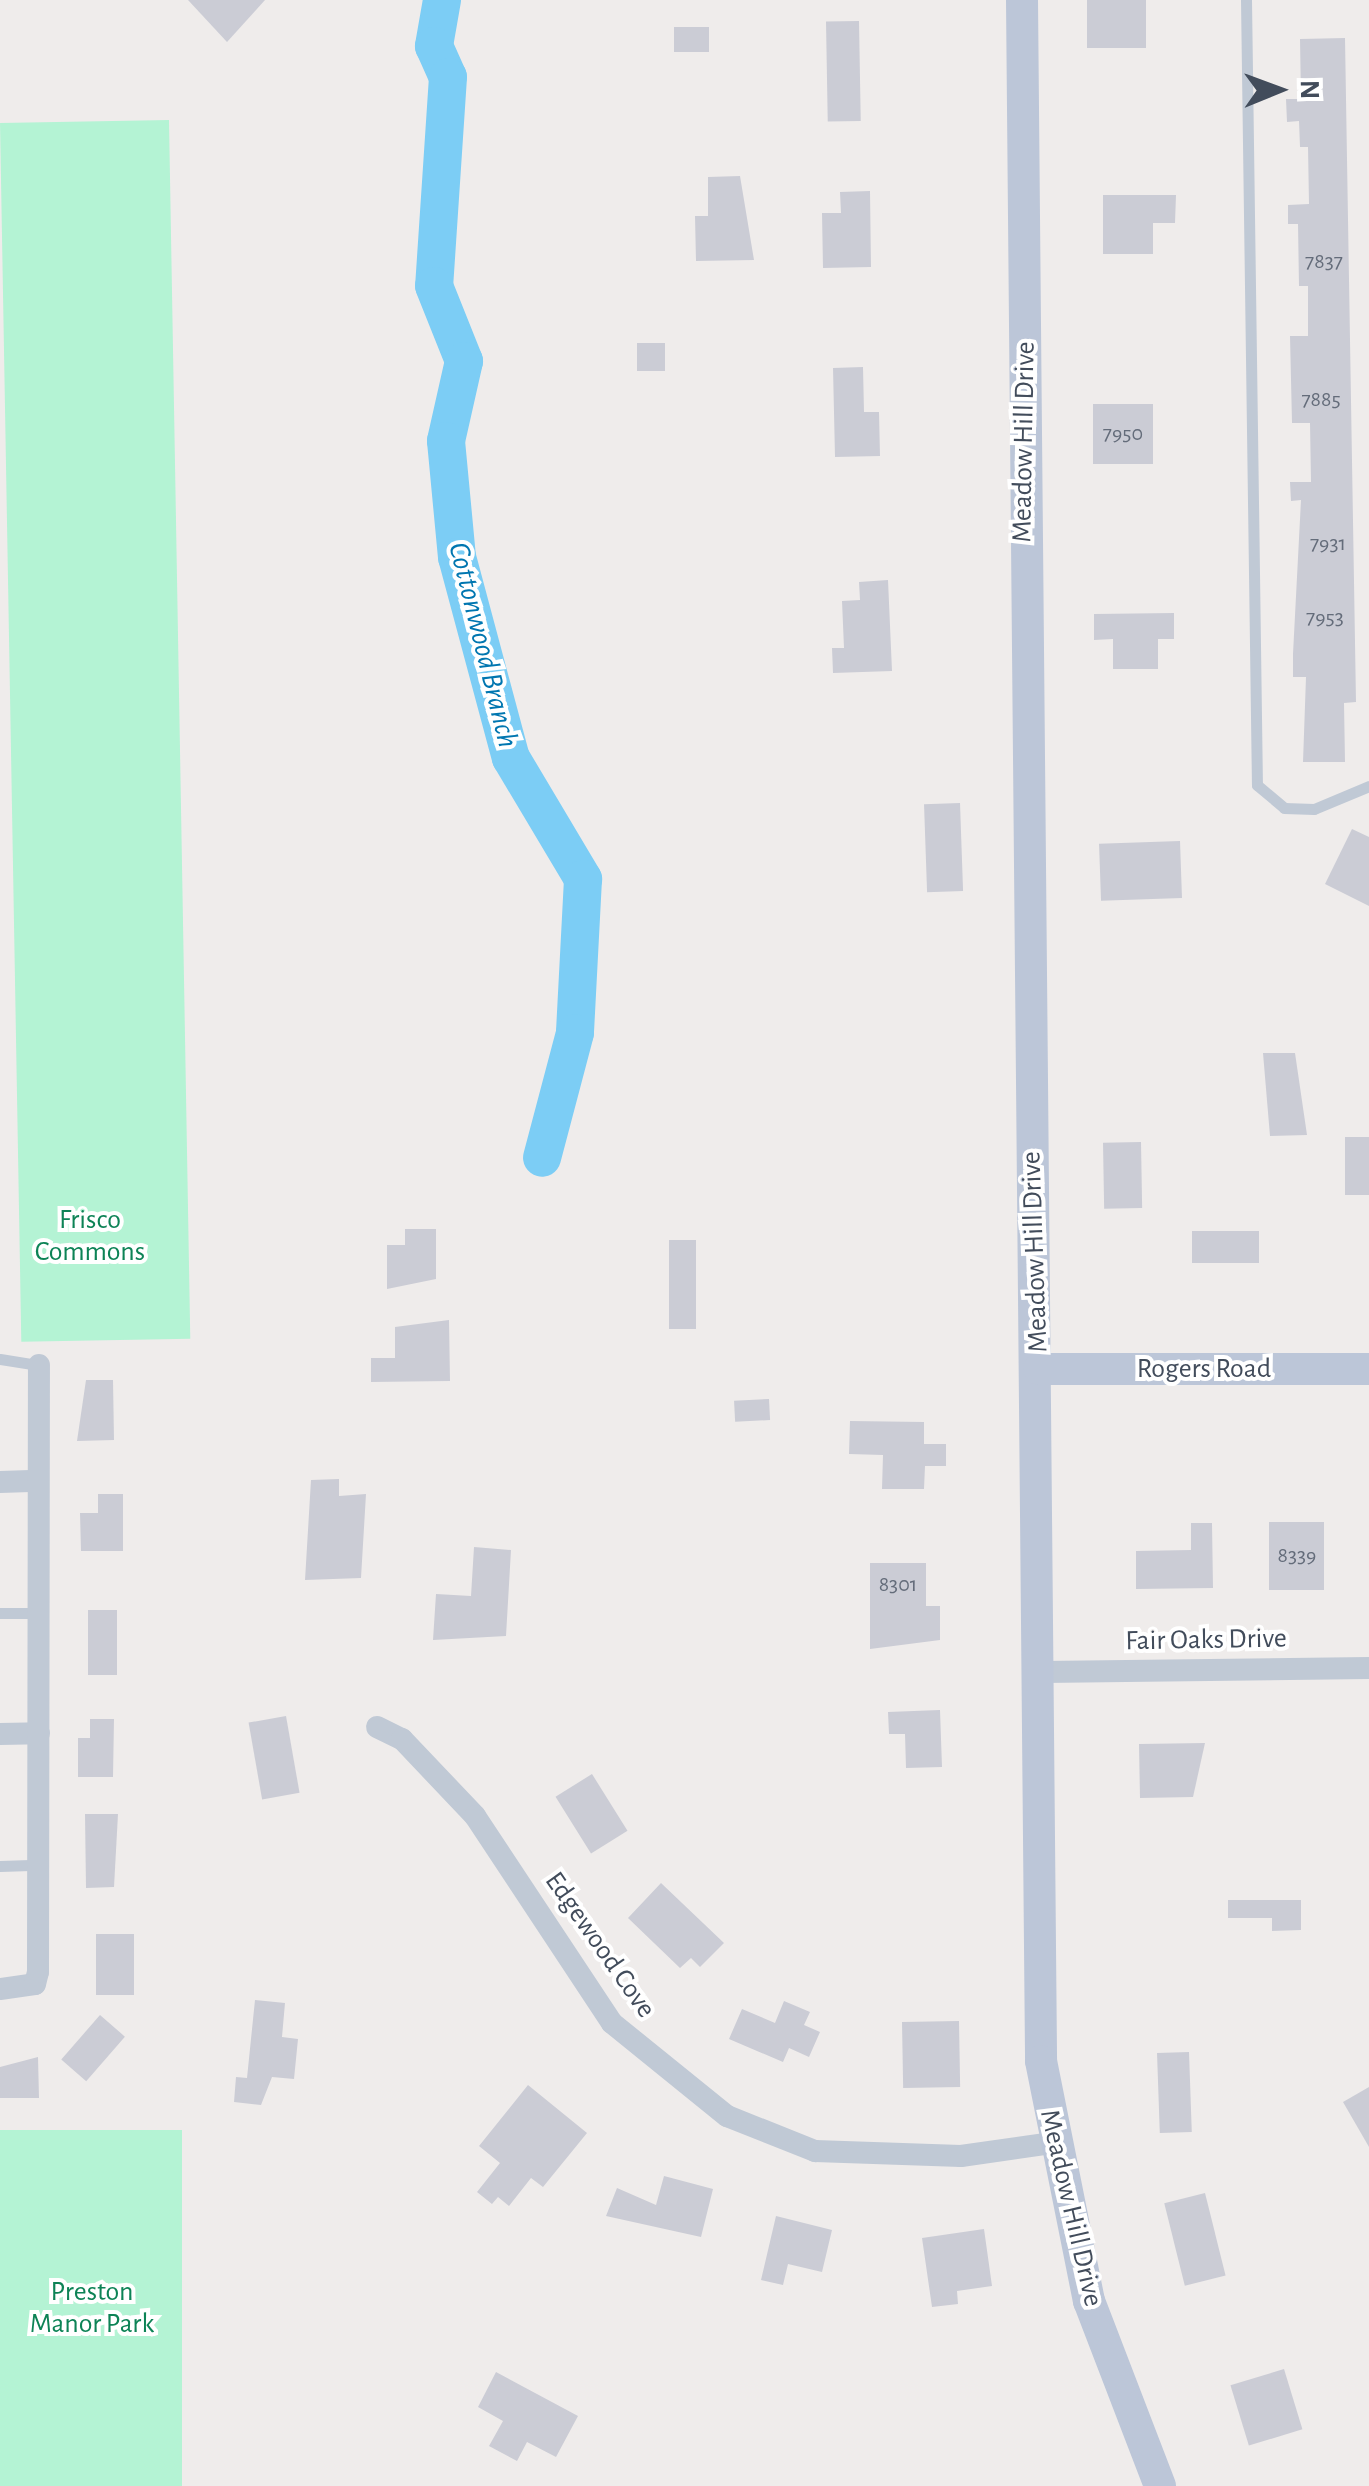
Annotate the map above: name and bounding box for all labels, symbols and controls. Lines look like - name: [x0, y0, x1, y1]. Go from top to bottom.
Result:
- north arrow: [1229, 40, 1329, 140]
- text: N: [1295, 79, 1323, 99]
- house number: 7837: [1305, 249, 1343, 275]
- street label: Meadow Hill Drive: [1005, 341, 1043, 543]
- house number: 7885: [1301, 387, 1341, 413]
- house number: 7950: [1103, 421, 1143, 447]
- house number: 7931: [1310, 531, 1346, 557]
- water label: Cottonwood Branch: [440, 539, 526, 751]
- house number: 7953: [1306, 605, 1344, 631]
- street label: Meadow Hill Drive: [1015, 1151, 1055, 1353]
- park label: Frisco Commons: [35, 1203, 145, 1269]
- street label: Rogers Road: [1137, 1352, 1271, 1386]
- house number: 8339: [1278, 1543, 1316, 1569]
- house number: 8301: [879, 1572, 917, 1598]
- street label: Fair Oaks Drive: [1125, 1622, 1287, 1658]
- street label: Edgewood Cove: [537, 1865, 663, 2025]
- street label: Meadow Hill Drive: [1032, 2106, 1110, 2310]
- park label: Preston Manor Park: [30, 2275, 154, 2341]

